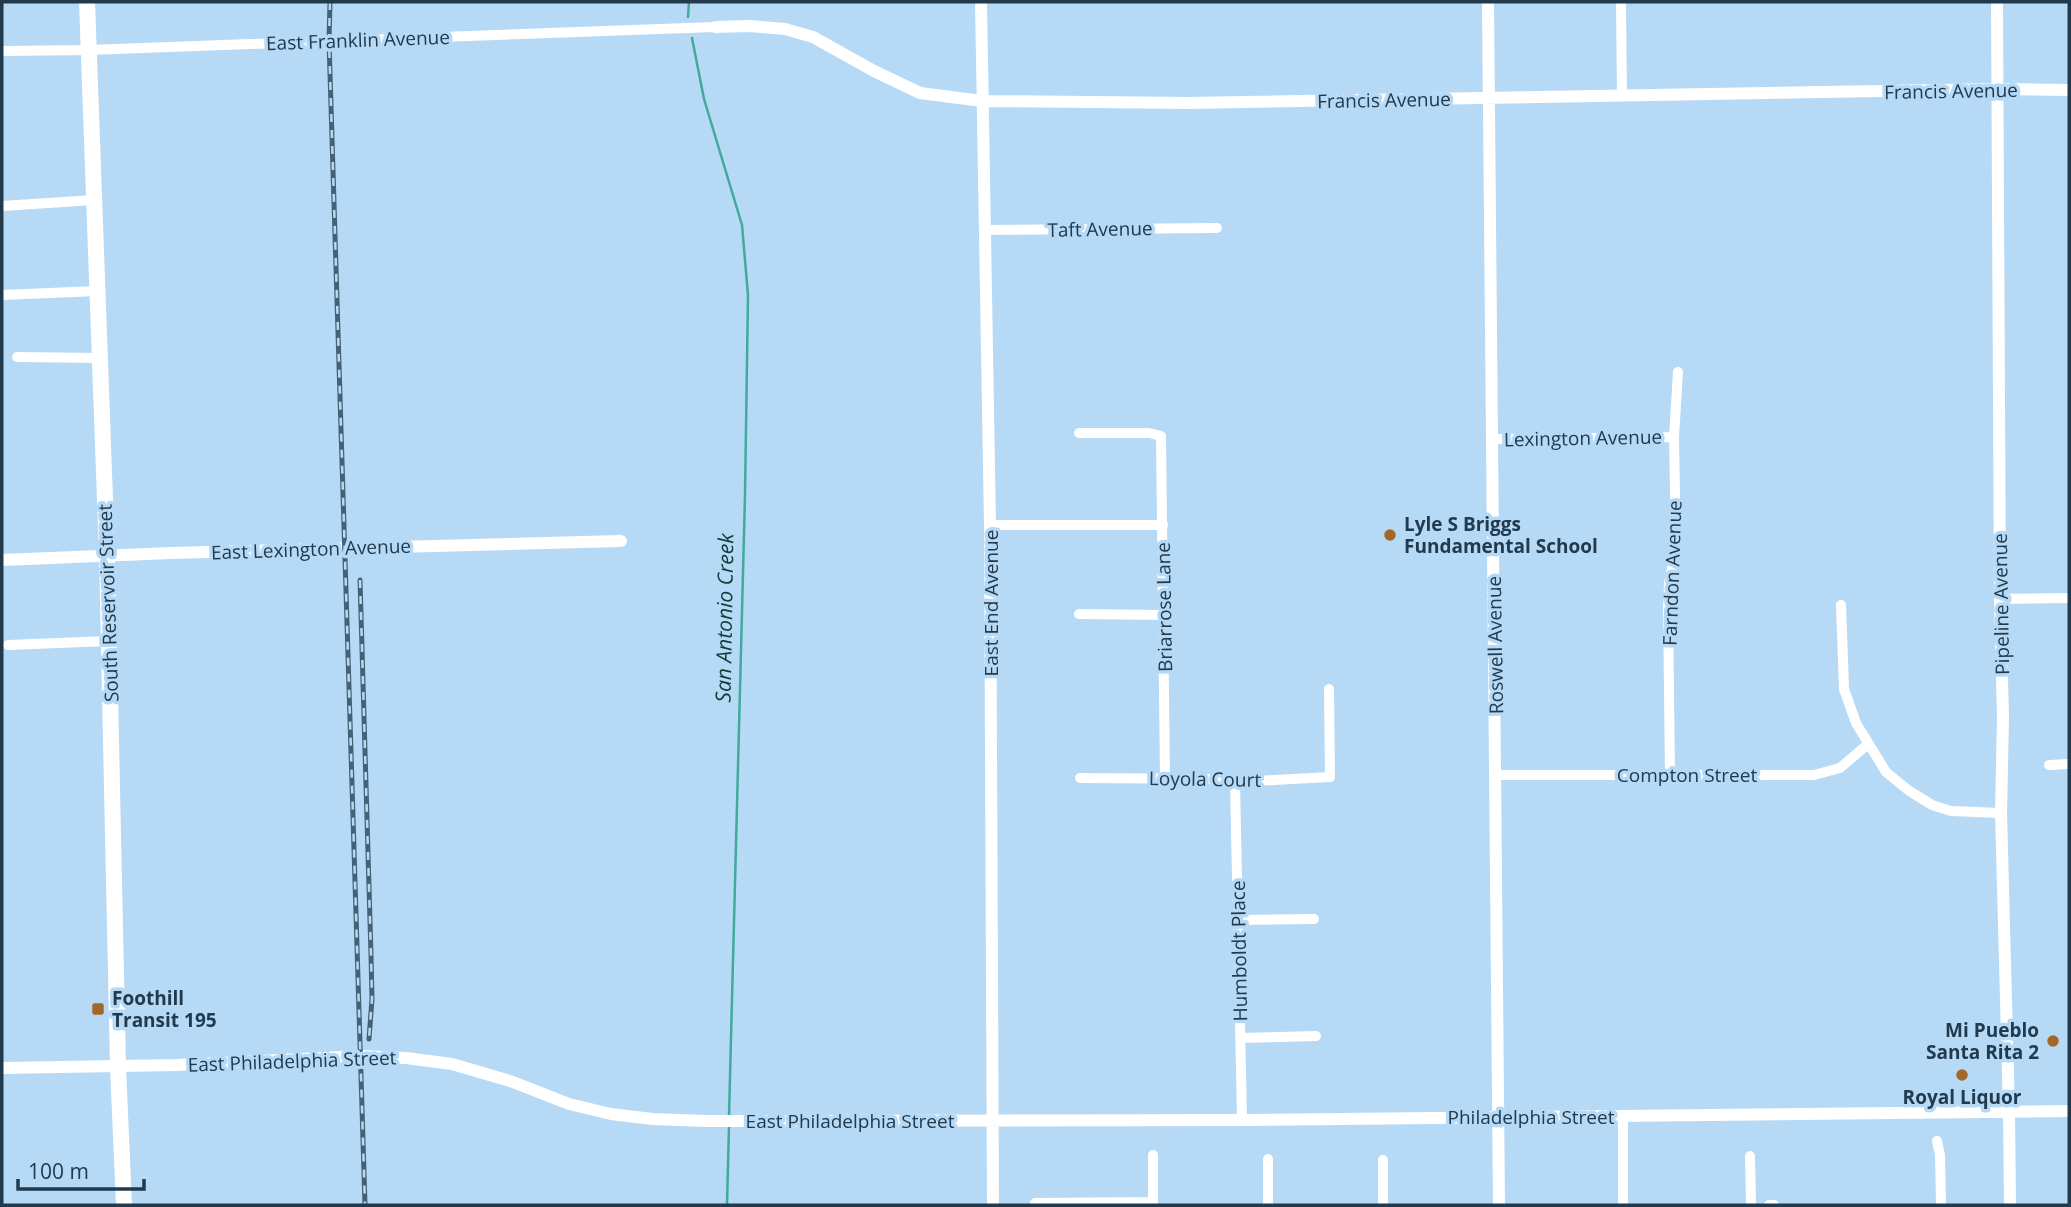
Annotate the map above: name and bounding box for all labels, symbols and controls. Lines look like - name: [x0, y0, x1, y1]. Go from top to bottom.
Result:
- street label: East Franklin Avenue: [266, 24, 450, 56]
- street label: Francis Avenue: [1884, 77, 2018, 105]
- street label: Francis Avenue: [1317, 86, 1451, 114]
- street label: Taft Avenue: [1047, 215, 1153, 243]
- street label: Lexington Avenue: [1504, 424, 1662, 452]
- street label: Farndon Avenue: [1656, 500, 1688, 646]
- street label: South Reservoir Street: [92, 503, 124, 703]
- place label: Lyle S Briggs Fundamental School: [1404, 511, 1598, 559]
- marker: Lyle S Briggs Fundamental School: [1382, 527, 1398, 543]
- street label: East End Avenue: [978, 530, 1004, 676]
- water label: San Antonio Creek: [709, 532, 739, 703]
- street label: East Lexington Avenue: [211, 533, 411, 565]
- street label: Pipeline Avenue: [1987, 533, 2015, 675]
- street label: Briarrose Lane: [1150, 542, 1178, 672]
- street label: Roswell Avenue: [1481, 576, 1509, 714]
- street label: Compton Street: [1617, 762, 1757, 788]
- street label: Loyola Court: [1149, 765, 1262, 793]
- street label: Humboldt Place: [1225, 880, 1253, 1022]
- place label: Foothill Transit 195: [112, 985, 217, 1033]
- marker: Foothill Transit 195: [90, 1001, 106, 1017]
- place label: Mi Pueblo Santa Rita 2: [1926, 1017, 2039, 1065]
- marker: Mi Pueblo Santa Rita 2: [2045, 1033, 2061, 1049]
- street label: East Philadelphia Street: [187, 1044, 397, 1078]
- marker: Royal Liquor: [1954, 1067, 1970, 1083]
- place label: Royal Liquor: [1903, 1084, 2022, 1110]
- street label: Philadelphia Street: [1448, 1104, 1615, 1130]
- street label: East Philadelphia Street: [746, 1108, 955, 1134]
- scale bar: [18, 1148, 144, 1192]
- text: 100 m: [28, 1157, 89, 1185]

